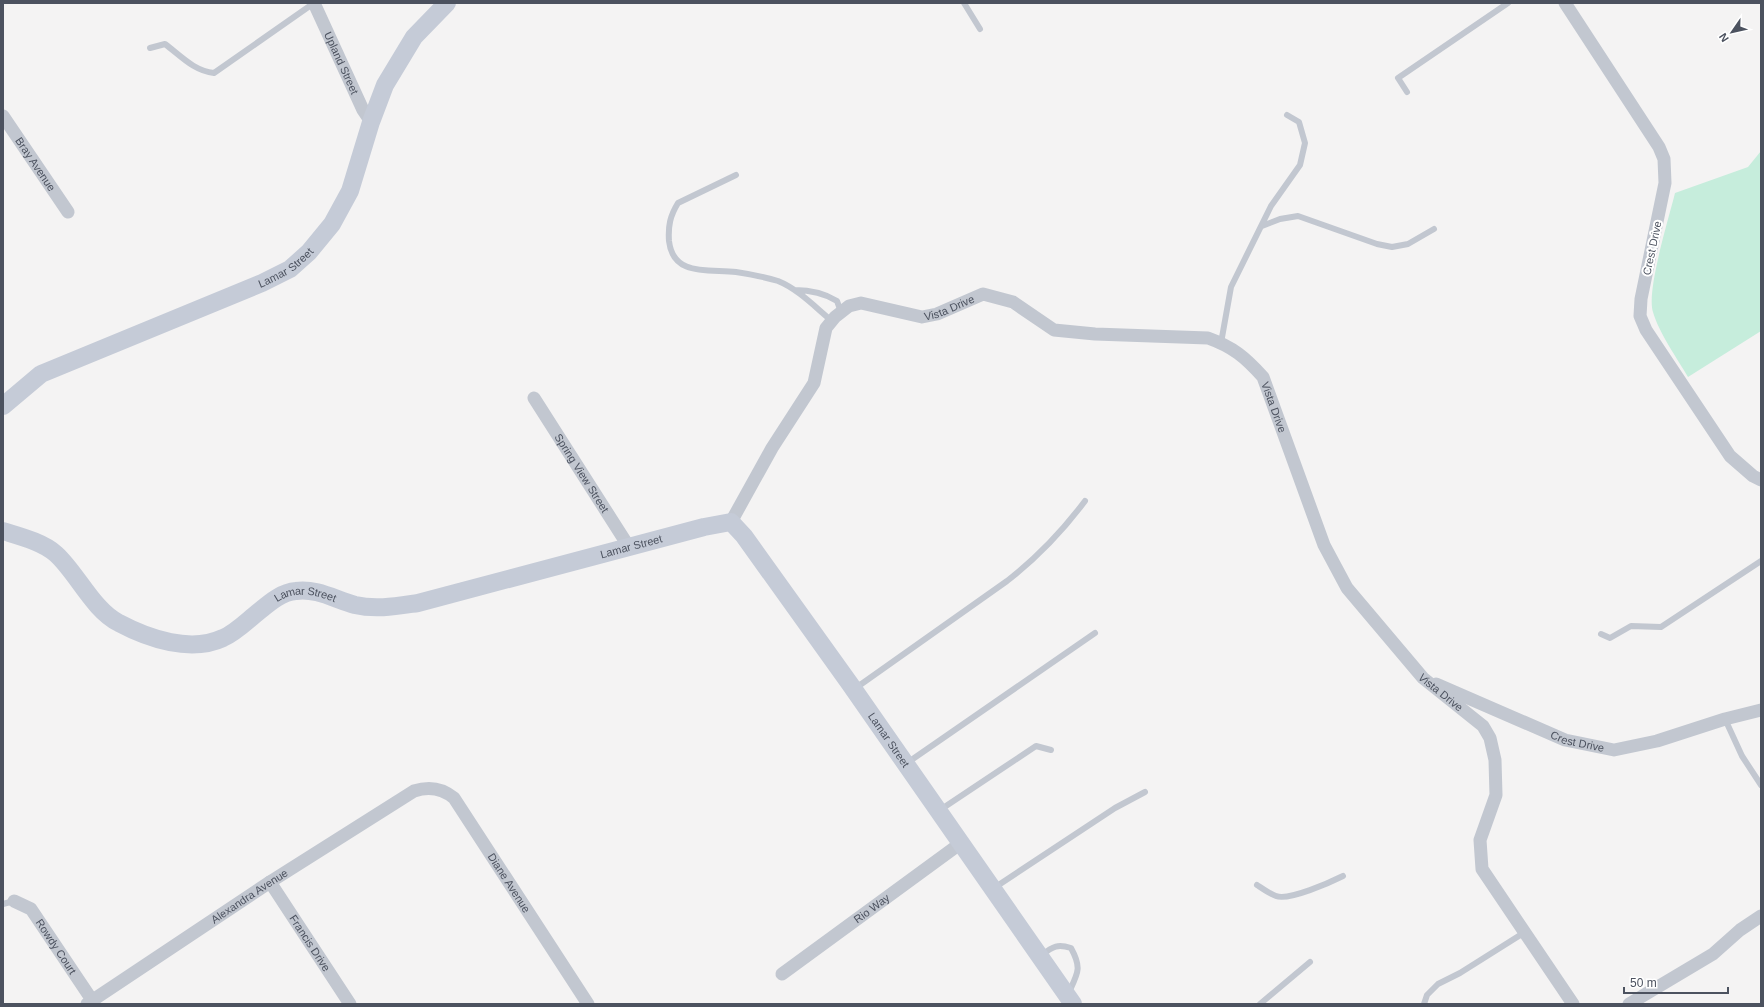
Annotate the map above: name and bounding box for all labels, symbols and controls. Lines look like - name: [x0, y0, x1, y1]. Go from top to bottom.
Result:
- north arrow: [1712, 12, 1752, 52]
- street label: Upland Street: [322, 30, 361, 96]
- text: N: [1716, 31, 1731, 44]
- street label: Bray Avenue: [13, 135, 58, 193]
- street label: Crest Drive: [1640, 220, 1664, 276]
- street label: Lamar Street: [256, 246, 316, 290]
- street label: Vista Drive: [923, 293, 976, 322]
- street label: Vista Drive: [1259, 380, 1289, 434]
- street label: Spring View Street: [552, 431, 611, 515]
- street label: Lamar Street: [599, 532, 664, 560]
- street label: Lamar Street: [272, 584, 338, 604]
- street label: Vista Drive: [1416, 671, 1465, 713]
- street label: Lamar Street: [866, 710, 912, 769]
- street label: Crest Drive: [1549, 728, 1605, 754]
- street label: Diane Avenue: [485, 851, 533, 915]
- street label: Alexandra Avenue: [209, 866, 290, 926]
- street label: Rio Way: [851, 891, 892, 925]
- street label: Francis Drive: [287, 913, 333, 973]
- street label: Rowdy Court: [33, 917, 79, 976]
- scale bar: [1624, 969, 1728, 995]
- text: 50 m: [1630, 976, 1657, 990]

